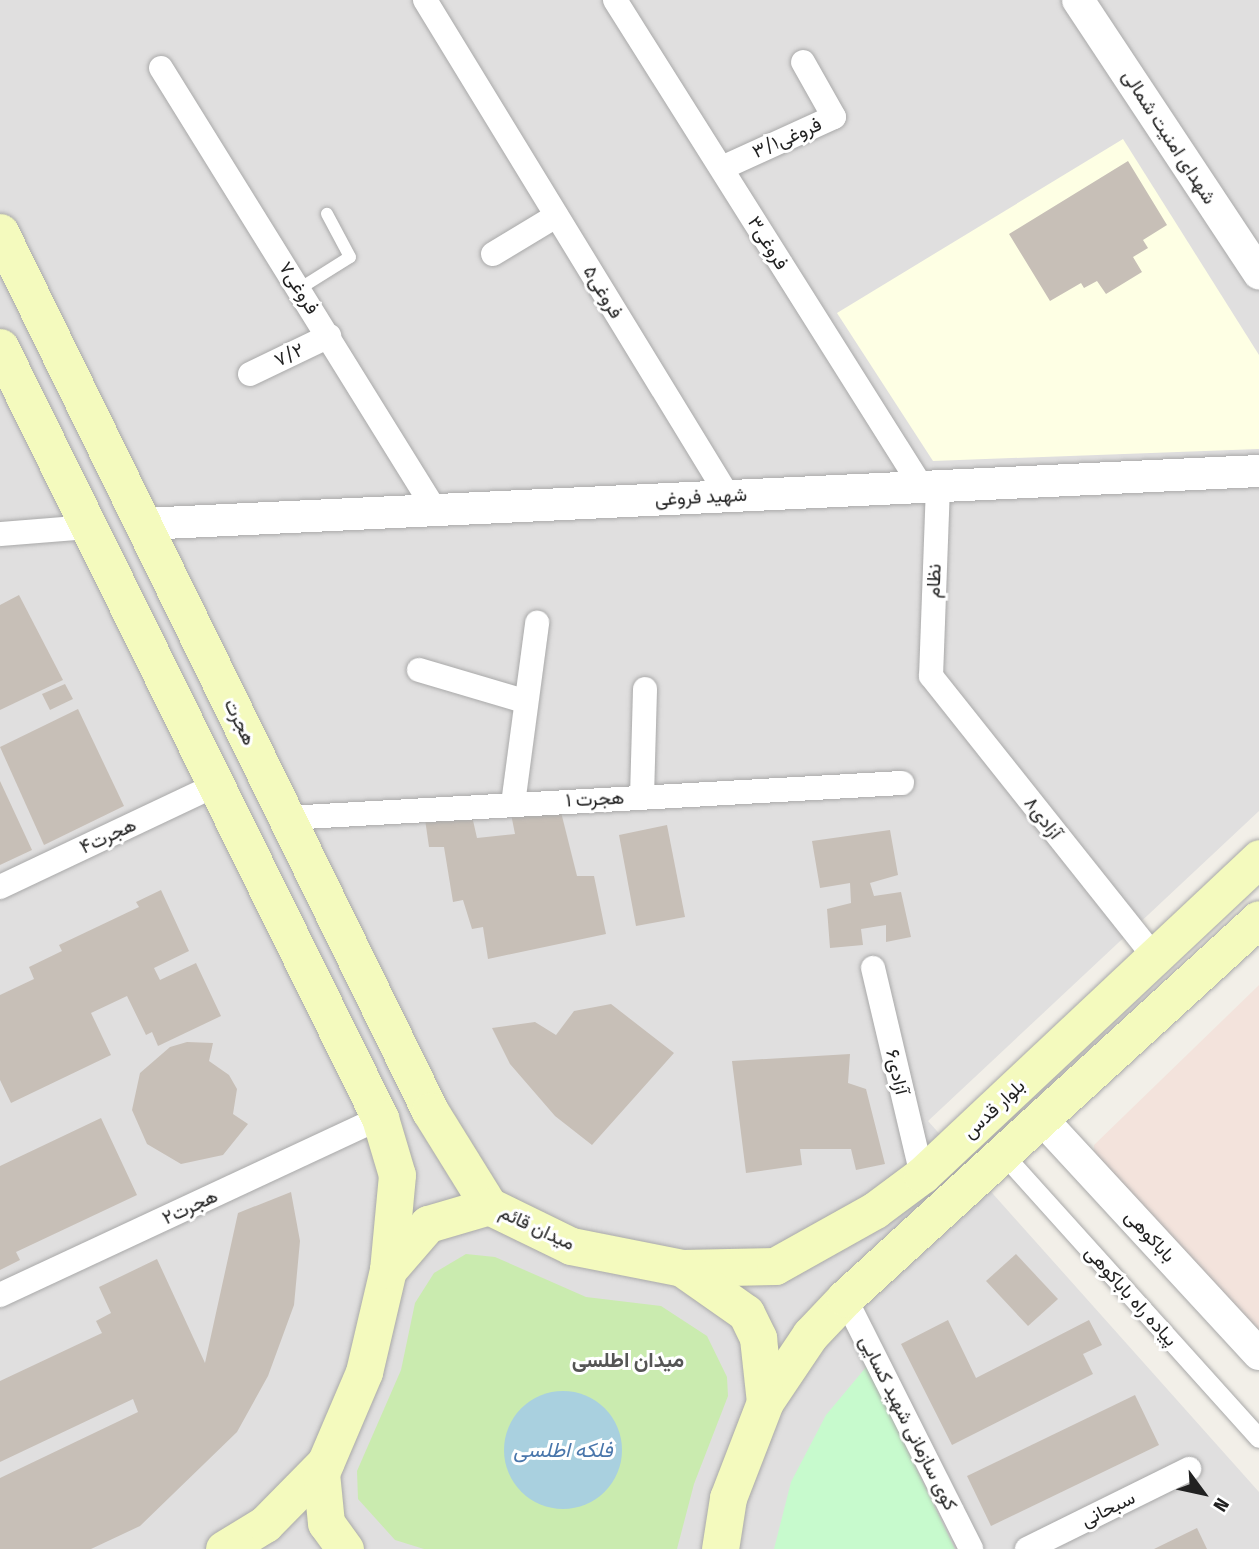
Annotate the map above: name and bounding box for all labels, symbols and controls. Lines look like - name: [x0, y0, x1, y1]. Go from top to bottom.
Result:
- street label: شهدای امنیت شمالی: [1117, 66, 1221, 208]
- street label: فروغی۳/۱: [749, 113, 825, 163]
- street label: فروغی۳: [743, 212, 793, 274]
- street label: فروغی۷: [274, 258, 324, 318]
- street label: فروغی۵: [578, 261, 628, 323]
- street label: ۷/۲: [271, 338, 307, 372]
- street label: شهید فروغی: [654, 483, 748, 511]
- street label: نظام: [922, 563, 946, 599]
- street label: هجرت: [219, 695, 261, 749]
- street label: هجرت ۱: [565, 786, 625, 812]
- street label: آزادی۸: [1019, 792, 1067, 844]
- street label: هجرت۴: [76, 813, 140, 859]
- street label: آزادی۶: [881, 1047, 913, 1097]
- street label: بلوار قدس: [958, 1075, 1030, 1143]
- street label: هجرت۲: [159, 1184, 221, 1230]
- street label: میدان قائم: [496, 1201, 578, 1255]
- street label: باباکوهی: [1120, 1205, 1180, 1267]
- street label: پیاده راه باباکوهی: [1080, 1241, 1182, 1351]
- street label: کوی سازمانی شهید کسایی: [854, 1332, 962, 1514]
- district label: میدان اطلسی: [572, 1347, 684, 1373]
- water label: فلکه اطلسی: [513, 1437, 613, 1463]
- north arrow: [1168, 1458, 1238, 1528]
- street label: سبحانی: [1077, 1486, 1139, 1532]
- text: N: [1208, 1494, 1234, 1516]

